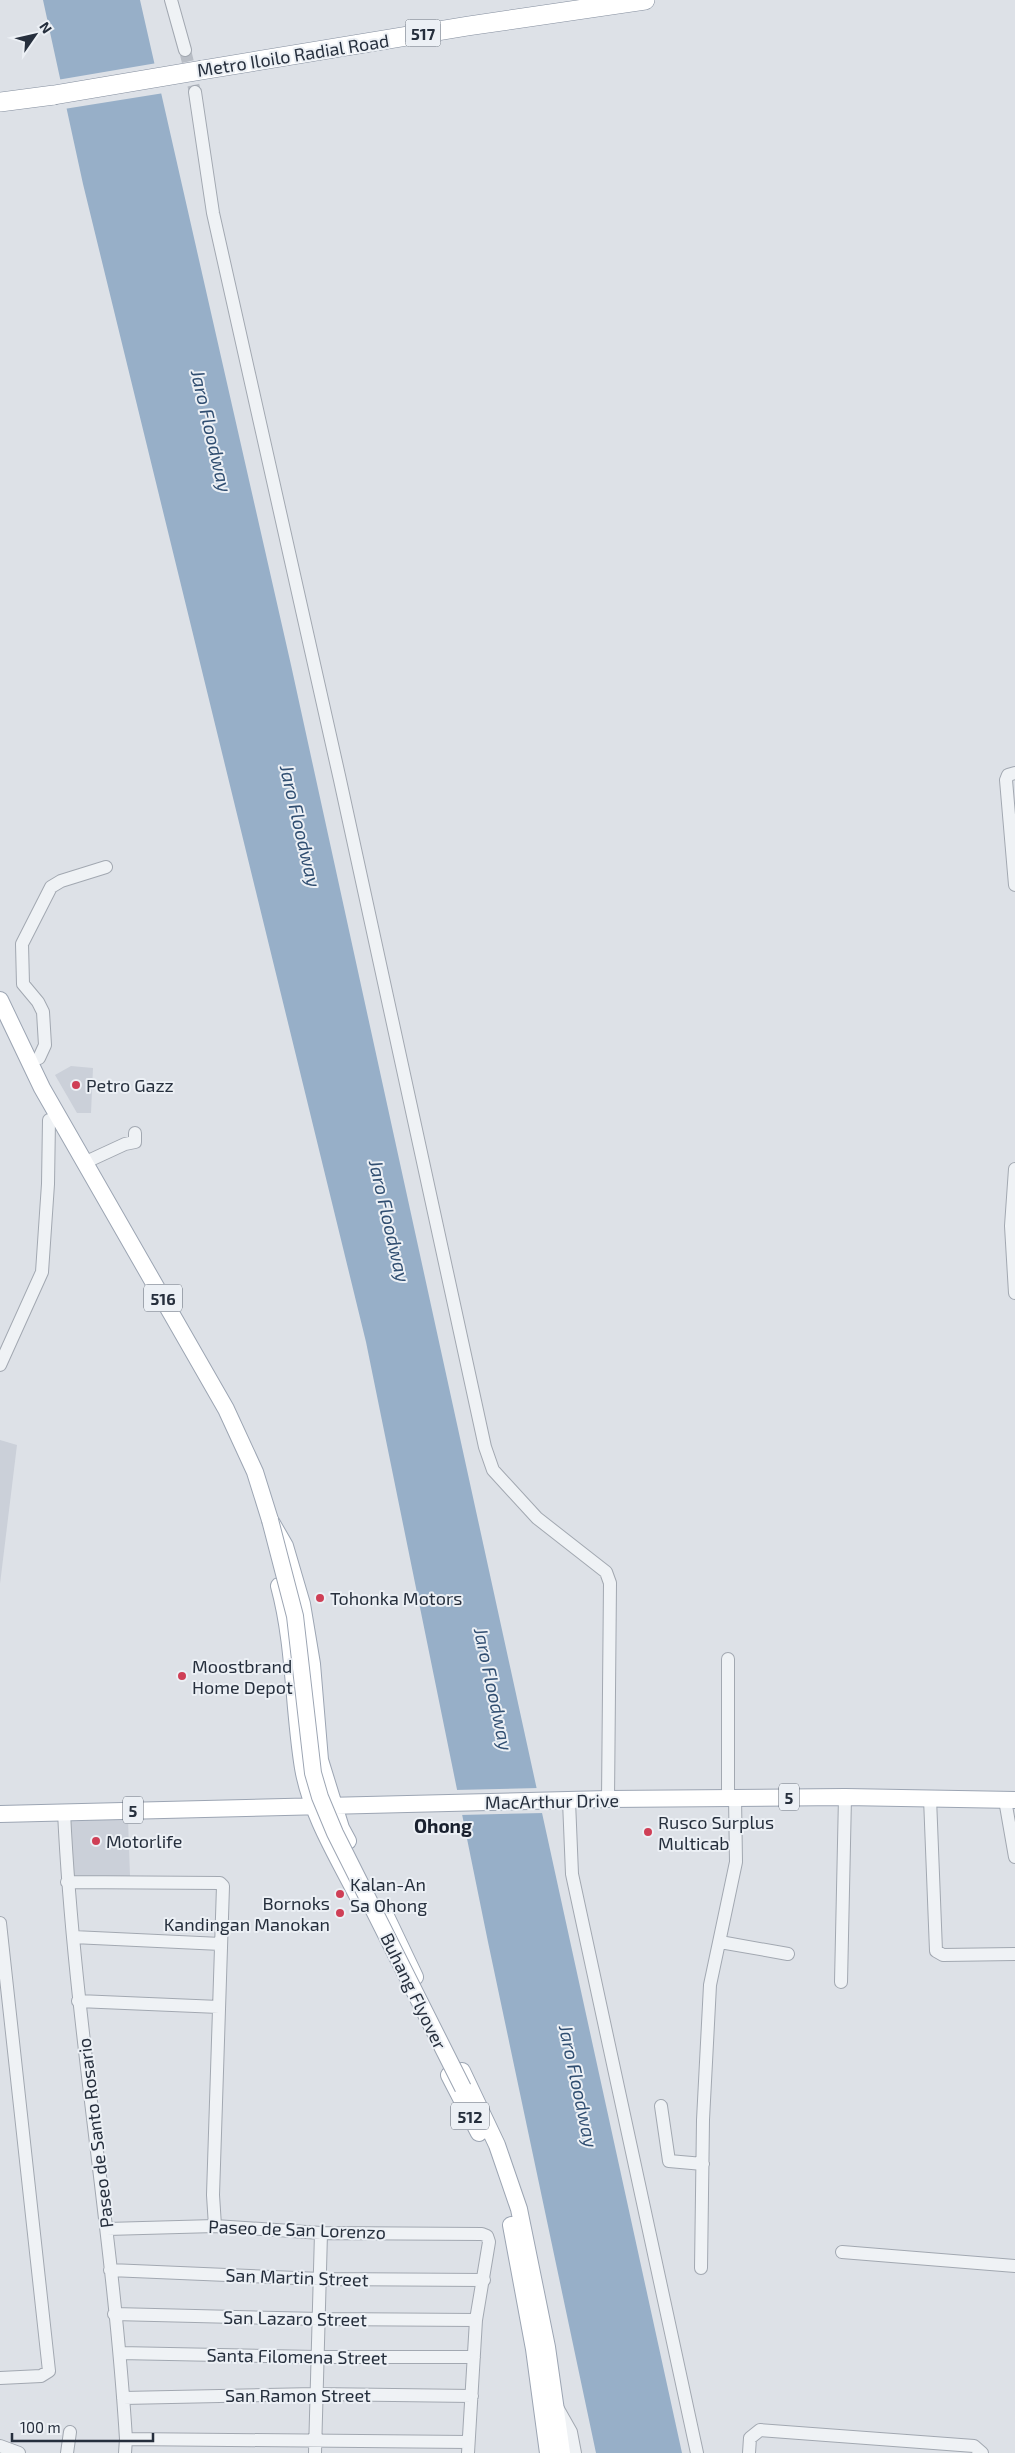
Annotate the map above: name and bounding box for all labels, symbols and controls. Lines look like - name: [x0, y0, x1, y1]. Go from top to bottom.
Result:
- north arrow: [10, 10, 60, 60]
- text: N: [36, 19, 56, 36]
- road number: 517: [406, 19, 440, 46]
- street label: Metro Iloilo Radial Road: [196, 29, 390, 81]
- water label: Jaro Floodway: [186, 367, 237, 495]
- water label: Jaro Floodway: [275, 762, 326, 890]
- place label: Petro Gazz: [86, 1074, 174, 1096]
- marker: Petro Gazz: [70, 1079, 82, 1091]
- water label: Jaro Floodway: [364, 1157, 415, 1285]
- road number: 516: [144, 1285, 182, 1312]
- place label: Tohonka Motors: [330, 1587, 462, 1609]
- marker: Tohonka Motors: [314, 1592, 326, 1604]
- water label: Jaro Floodway: [469, 1624, 518, 1753]
- place label: Moostbrand Home Depot: [192, 1655, 293, 1698]
- marker: Moostbrand Home Depot: [176, 1670, 188, 1682]
- road number: 5: [779, 1784, 799, 1810]
- street label: MacArthur Drive: [485, 1789, 619, 1813]
- road number: 5: [123, 1796, 143, 1824]
- place label: Rusco Surplus Multicab: [658, 1811, 774, 1854]
- district label: Ohong: [414, 1814, 472, 1837]
- marker: Rusco Surplus Multicab: [642, 1826, 654, 1838]
- place label: Motorlife: [106, 1830, 182, 1852]
- marker: Motorlife: [90, 1835, 102, 1847]
- place label: Kalan-An Sa Ohong: [350, 1873, 427, 1916]
- marker: Kalan-An Sa Ohong: [334, 1888, 346, 1900]
- place label: Bornoks Kandingan Manokan: [164, 1892, 330, 1935]
- marker: Bornoks Kandingan Manokan: [334, 1907, 346, 1919]
- street label: Buhang Flyover: [376, 1929, 452, 2053]
- water label: Jaro Floodway: [554, 2021, 603, 2150]
- street label: Paseo de Santo Rosario: [72, 2037, 118, 2229]
- road number: 512: [451, 2102, 489, 2130]
- street label: Paseo de San Lorenzo: [208, 2215, 386, 2243]
- street label: San Martin Street: [225, 2264, 369, 2290]
- street label: San Lazaro Street: [223, 2306, 367, 2330]
- street label: Santa Filomena Street: [206, 2343, 388, 2369]
- street label: San Ramon Street: [225, 2384, 371, 2406]
- scale bar: [12, 2410, 154, 2442]
- text: 100 m: [20, 2418, 61, 2436]

